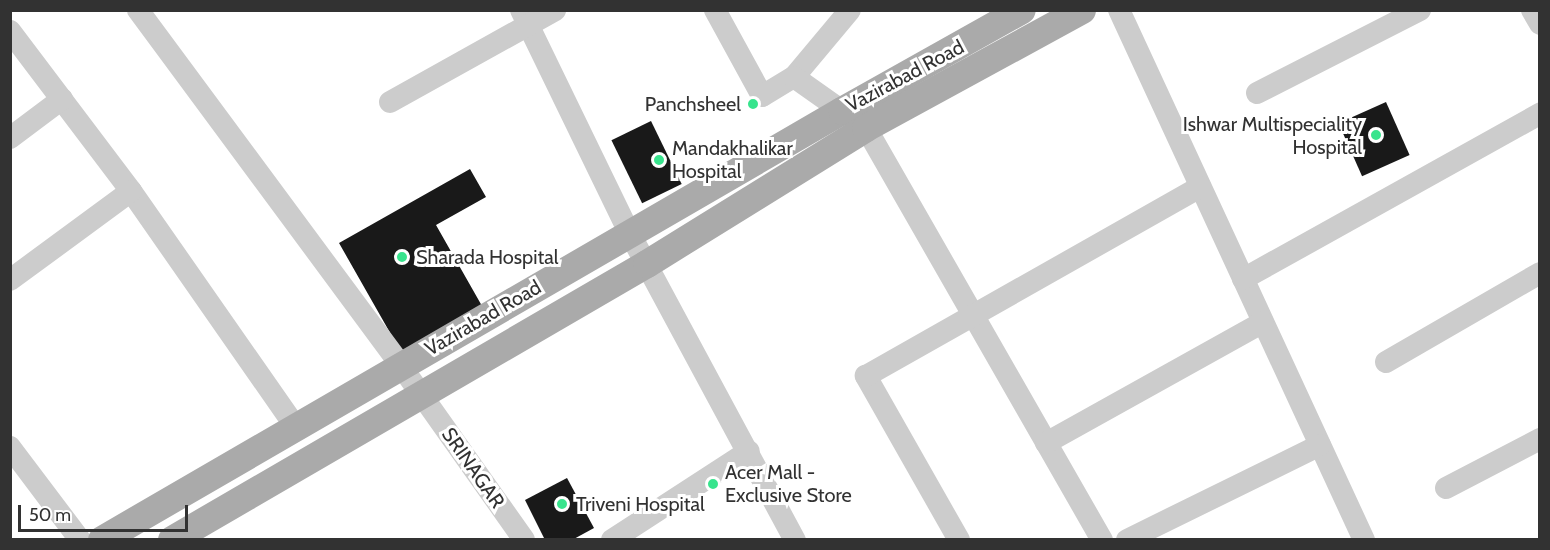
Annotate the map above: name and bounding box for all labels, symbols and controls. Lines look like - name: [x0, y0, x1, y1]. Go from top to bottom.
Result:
- street label: Vazirabad Road: [842, 35, 968, 117]
- place label: Panchsheel: [645, 92, 741, 116]
- marker: Panchsheel: [746, 97, 760, 111]
- place label: Ishwar Multispeciality Hospital: [1183, 112, 1362, 159]
- marker: Ishwar Multispeciality Hospital: [1367, 126, 1385, 144]
- place label: Mandakhalikar Hospital: [672, 136, 793, 183]
- marker: Mandakhalikar Hospital: [650, 151, 668, 169]
- place label: Sharada Hospital: [416, 245, 559, 269]
- marker: Sharada Hospital: [393, 248, 411, 266]
- street label: Vazirabad Road: [421, 275, 545, 361]
- street label: SRINAGAR: [437, 423, 509, 513]
- place label: Acer Mall - Exclusive Store: [725, 460, 852, 507]
- marker: Acer Mall - Exclusive Store: [706, 477, 720, 491]
- place label: Triveni Hospital: [576, 492, 705, 516]
- scale bar: [21, 493, 190, 531]
- marker: Triveni Hospital: [553, 495, 571, 513]
- text: 50 m: [29, 504, 71, 526]

